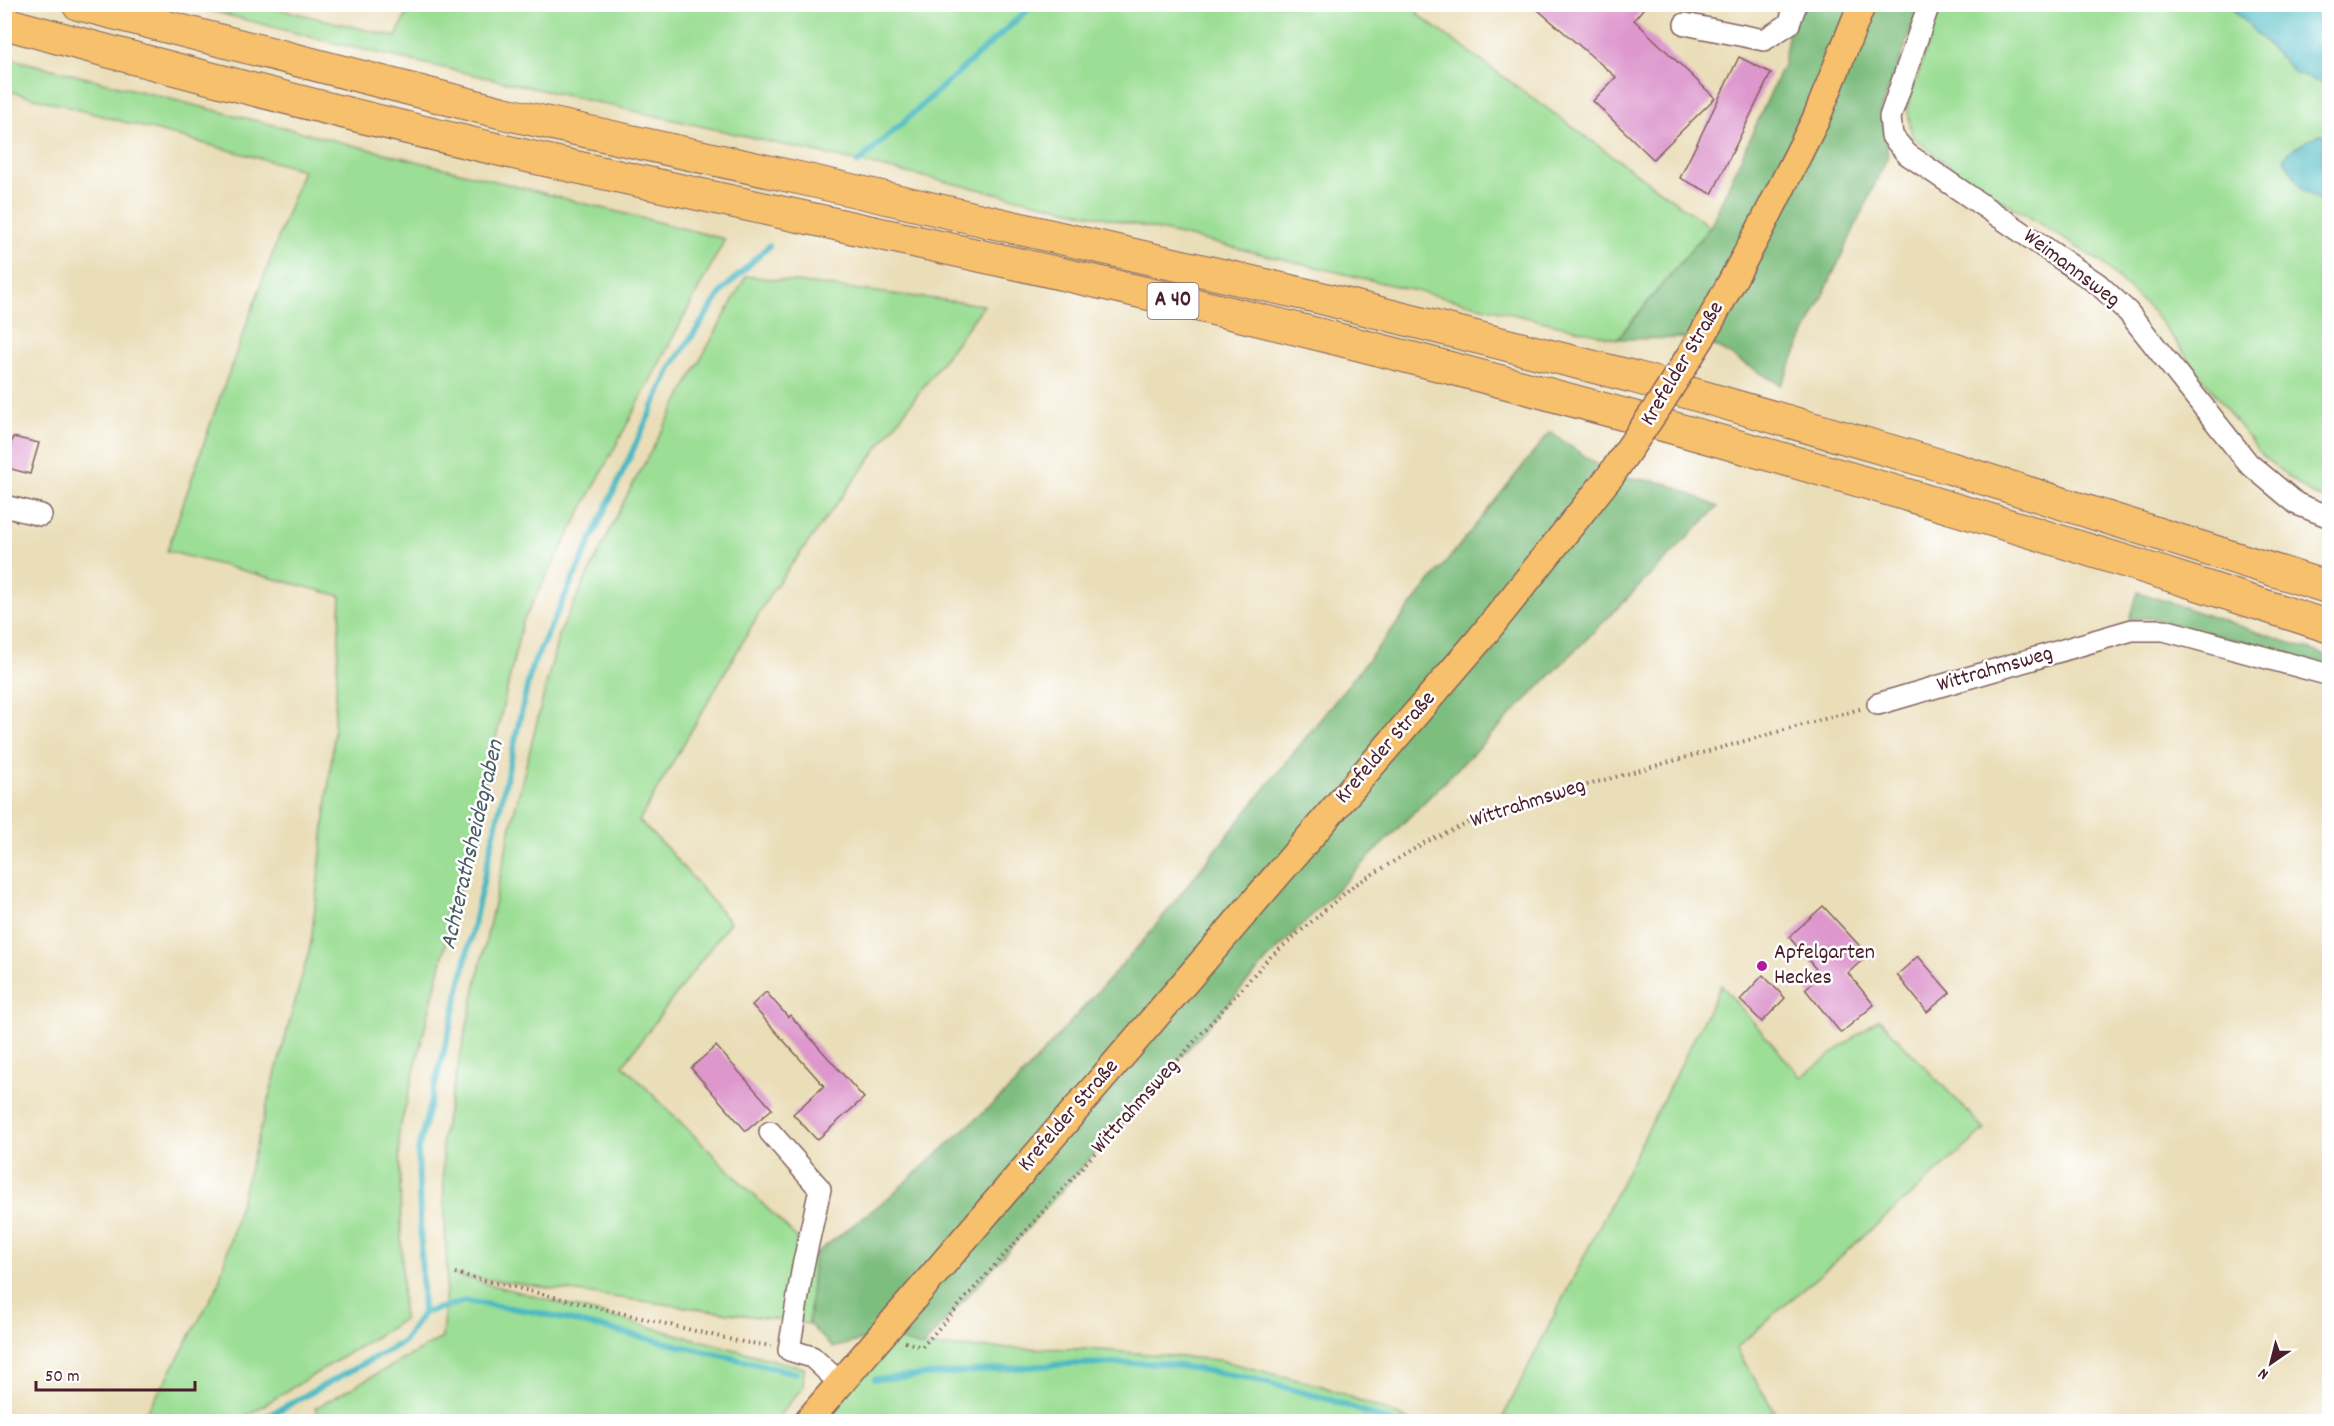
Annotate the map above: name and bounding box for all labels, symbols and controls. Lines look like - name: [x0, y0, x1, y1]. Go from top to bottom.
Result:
- street label: Weimannsweg: [2016, 222, 2126, 316]
- road number: A 40: [1148, 283, 1198, 319]
- street label: Krefelder Straße: [1634, 296, 1732, 432]
- street label: Wittrahmsweg: [1933, 639, 2057, 701]
- street label: Krefelder Straße: [1328, 685, 1444, 811]
- water label: Achterathsheidegraben: [432, 736, 514, 953]
- street label: Wittrahmsweg: [1466, 771, 1590, 837]
- place label: Apfelgarten Heckes: [1774, 938, 1875, 994]
- marker: Apfelgarten Heckes: [1755, 959, 1769, 973]
- street label: Wittrahmsweg: [1085, 1052, 1187, 1162]
- street label: Krefelder Straße: [1011, 1053, 1127, 1179]
- north arrow: [2241, 1333, 2301, 1393]
- scale bar: [36, 1354, 195, 1392]
- text: N: [2254, 1361, 2274, 1385]
- text: 50 m: [45, 1365, 80, 1390]

